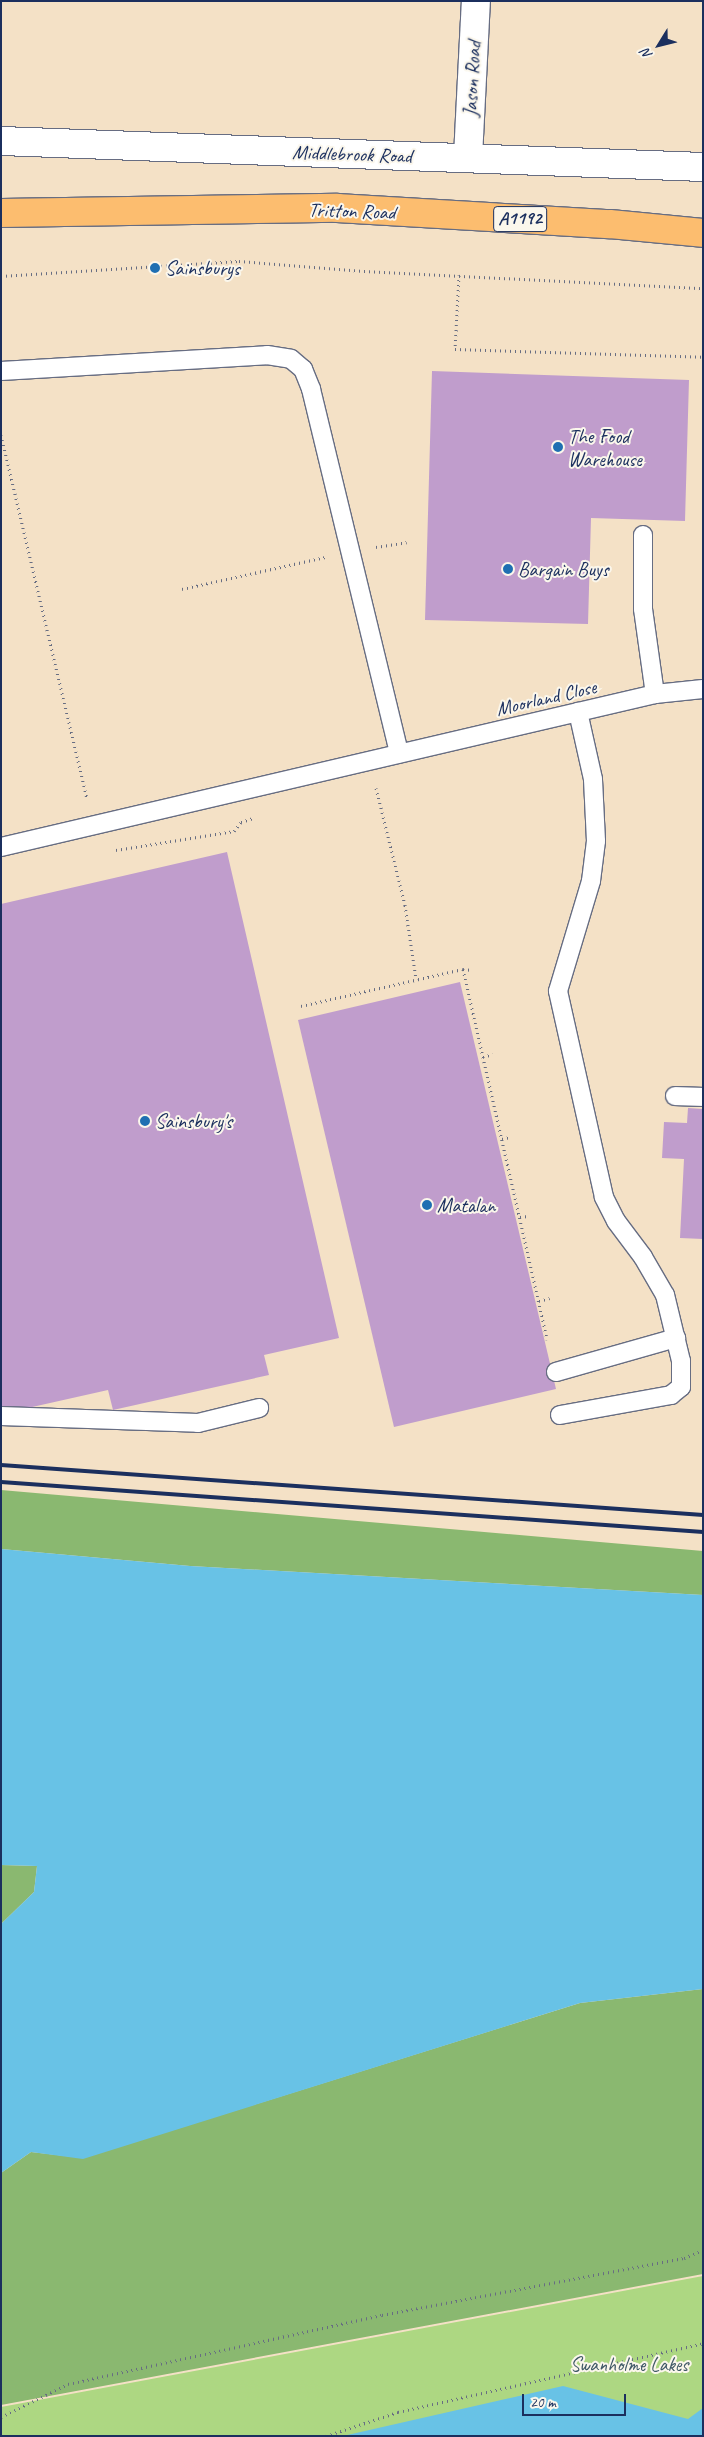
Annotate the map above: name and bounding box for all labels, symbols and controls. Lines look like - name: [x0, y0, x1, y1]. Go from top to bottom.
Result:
- north arrow: [634, 20, 684, 70]
- street label: Jason Road: [458, 40, 486, 118]
- text: N: [637, 46, 656, 63]
- street label: Middlebrook Road: [292, 140, 412, 168]
- street label: Tritton Road: [308, 198, 396, 224]
- road number: A1192: [492, 202, 548, 235]
- place label: Sainsburys: [165, 256, 240, 280]
- marker: Sainsburys: [149, 262, 161, 274]
- place label: The Food Warehouse: [568, 424, 642, 471]
- marker: The Food Warehouse: [552, 441, 564, 453]
- place label: Bargain Buys: [518, 557, 608, 581]
- marker: Bargain Buys: [502, 563, 514, 575]
- street label: Moorland Close: [493, 675, 599, 721]
- place label: Sainsbury's: [155, 1109, 232, 1133]
- marker: Sainsbury's: [139, 1115, 151, 1127]
- place label: Matalan: [437, 1193, 495, 1217]
- marker: Matalan: [421, 1199, 433, 1211]
- park label: Swanholme Lakes: [570, 2352, 688, 2376]
- scale bar: [524, 2384, 628, 2416]
- text: 20 m: [530, 2393, 556, 2412]

